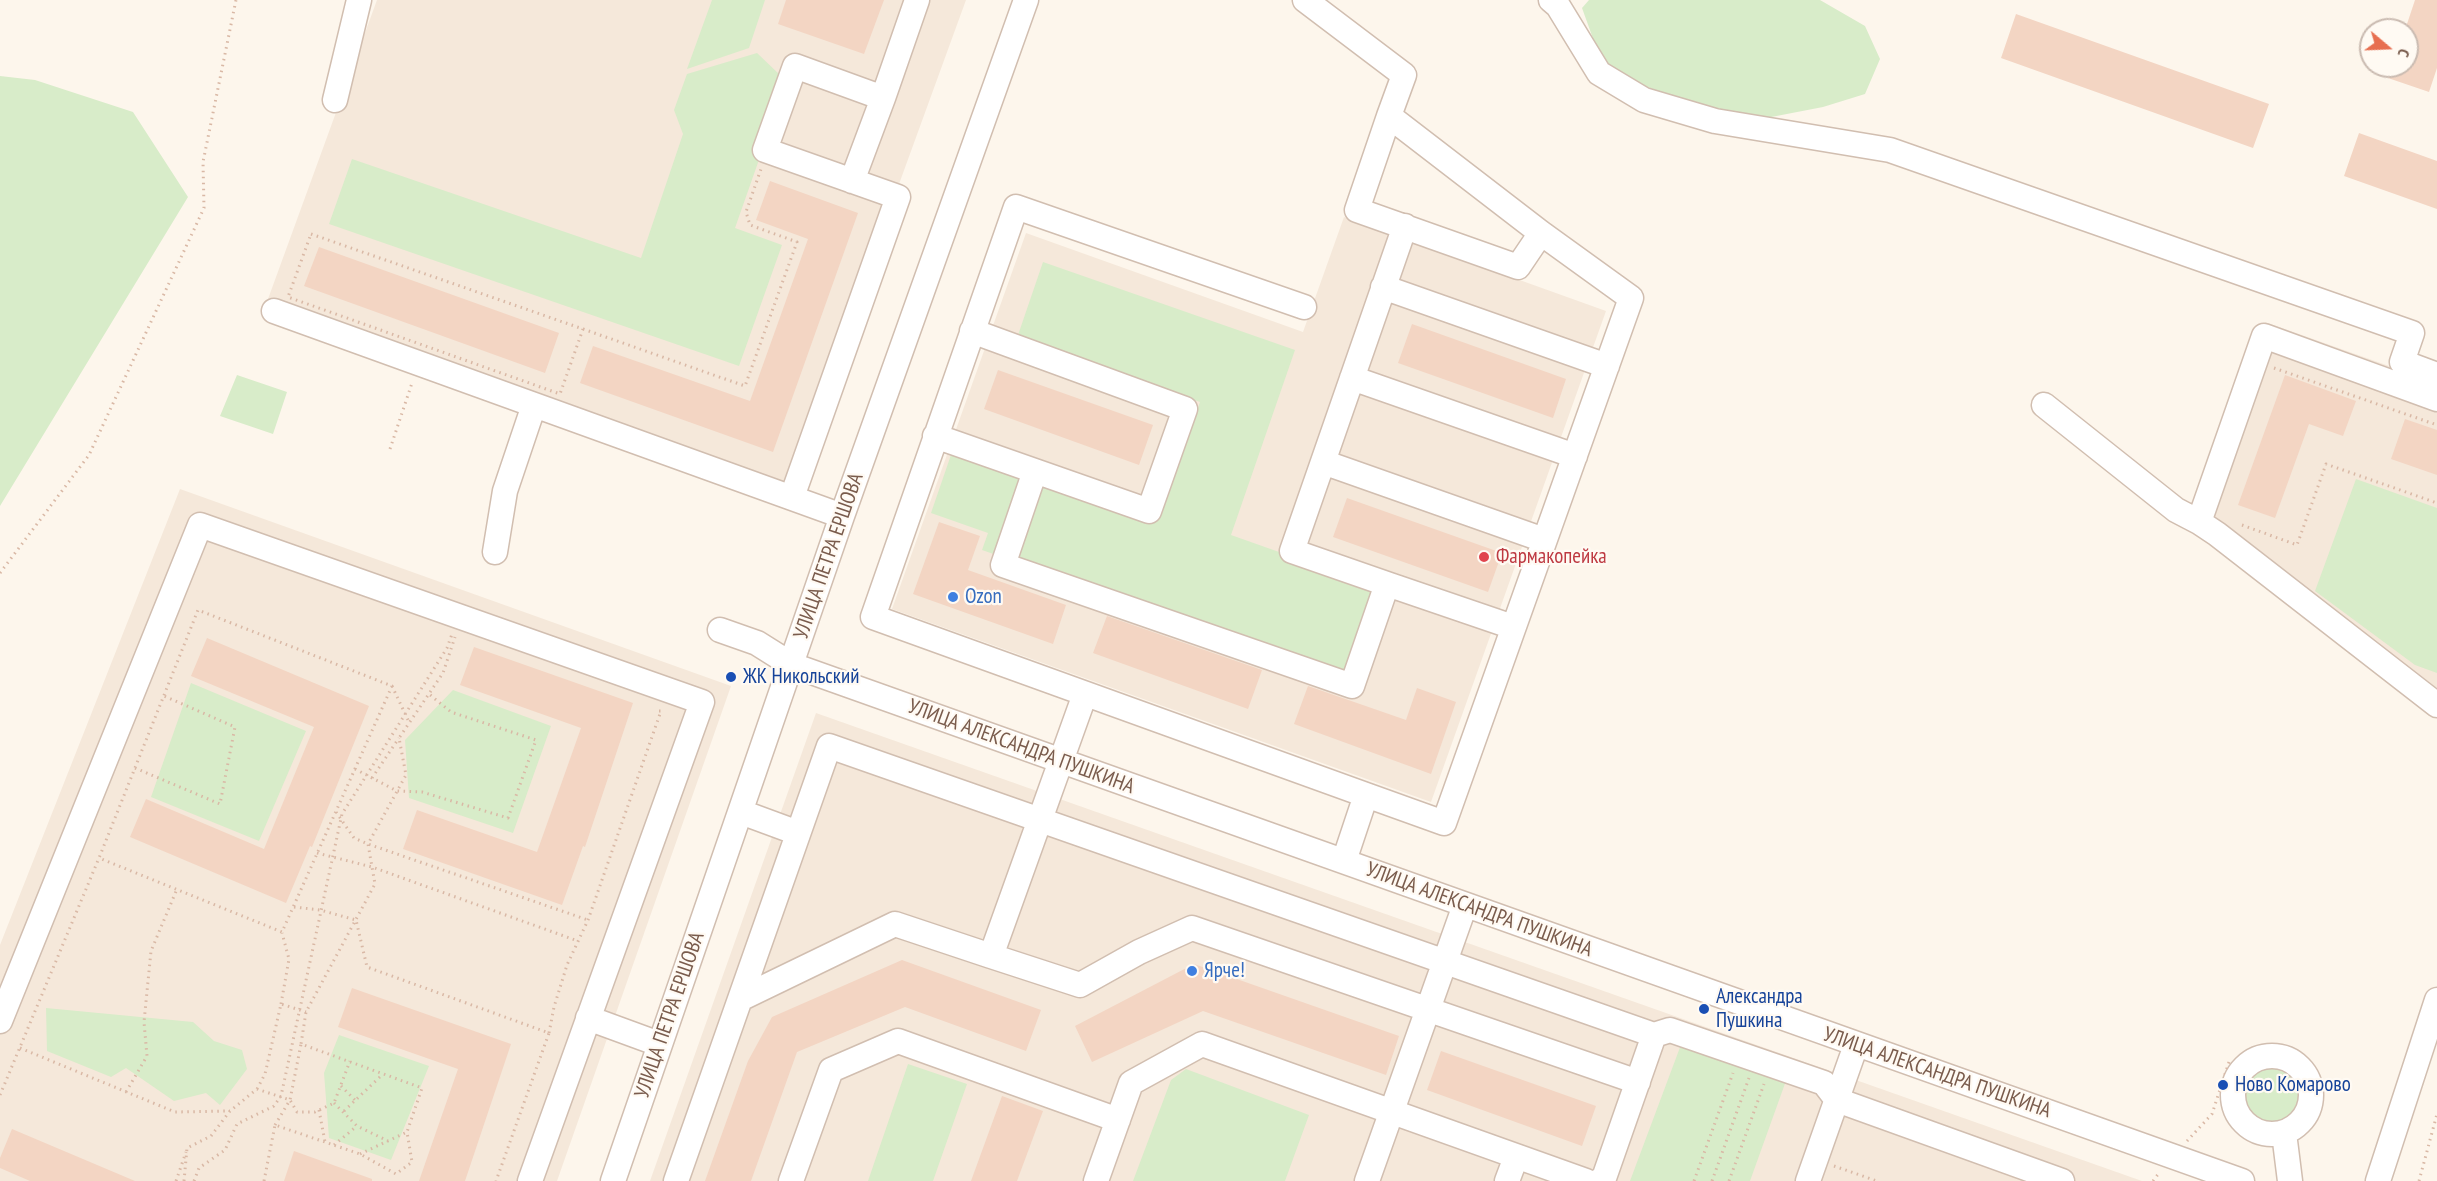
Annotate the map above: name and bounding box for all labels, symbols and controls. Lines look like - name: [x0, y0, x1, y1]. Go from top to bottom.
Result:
- north arrow: [2359, 18, 2419, 78]
- text: С: [2393, 46, 2415, 60]
- street label: УЛИЦА ПЕТРА ЕРШОВА: [789, 470, 869, 642]
- place label: Фармакопейка: [1496, 544, 1607, 570]
- marker: Фармакопейка: [1477, 550, 1491, 564]
- place label: Ozon: [965, 584, 1002, 610]
- marker: Ozon: [946, 590, 960, 604]
- place label: ЖК Никольский: [743, 664, 859, 690]
- marker: ЖК Никольский: [724, 670, 738, 684]
- street label: УЛИЦА АЛЕКСАНДРА ПУШКИНА: [904, 694, 1138, 800]
- street label: УЛИЦА АЛЕКСАНДРА ПУШКИНА: [1362, 857, 1596, 963]
- street label: УЛИЦА ПЕТРА ЕРШОВА: [630, 929, 710, 1101]
- place label: Ярче!: [1204, 958, 1245, 984]
- marker: Ярче!: [1185, 964, 1199, 978]
- place label: Александра Пушкина: [1716, 984, 1803, 1034]
- marker: Александра Пушкина: [1697, 1002, 1711, 1016]
- street label: УЛИЦА АЛЕКСАНДРА ПУШКИНА: [1820, 1022, 2054, 1124]
- place label: Ново Комарово: [2235, 1072, 2351, 1098]
- marker: Ново Комарово: [2216, 1078, 2230, 1092]

